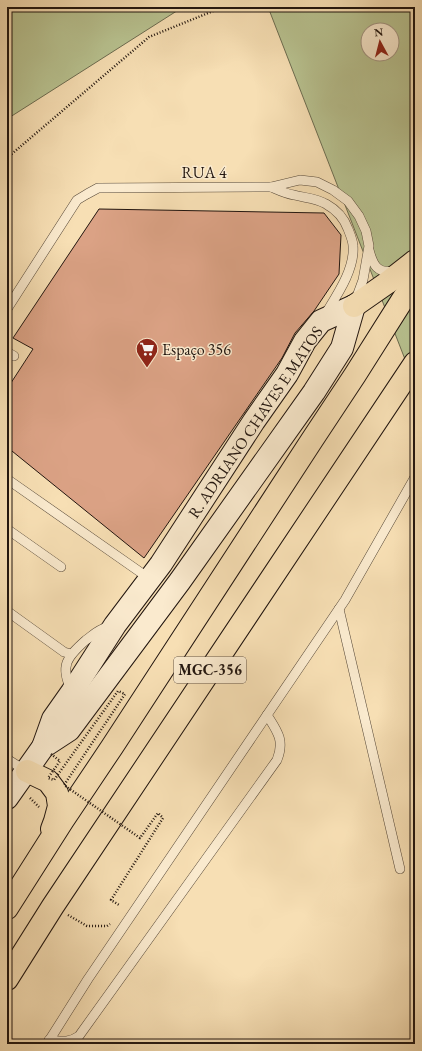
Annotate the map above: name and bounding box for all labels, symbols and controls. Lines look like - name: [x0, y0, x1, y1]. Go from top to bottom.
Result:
- north arrow: [360, 22, 400, 62]
- text: N: [374, 25, 384, 40]
- street label: RUA 4: [181, 162, 227, 183]
- street label: R. ADRIANO CHAVES E MATOS: [183, 322, 328, 522]
- supermarket icon: Espaço 356: [134, 336, 160, 369]
- place label: Espaço 356: [162, 339, 231, 360]
- road number: MGC-356: [174, 657, 246, 683]

